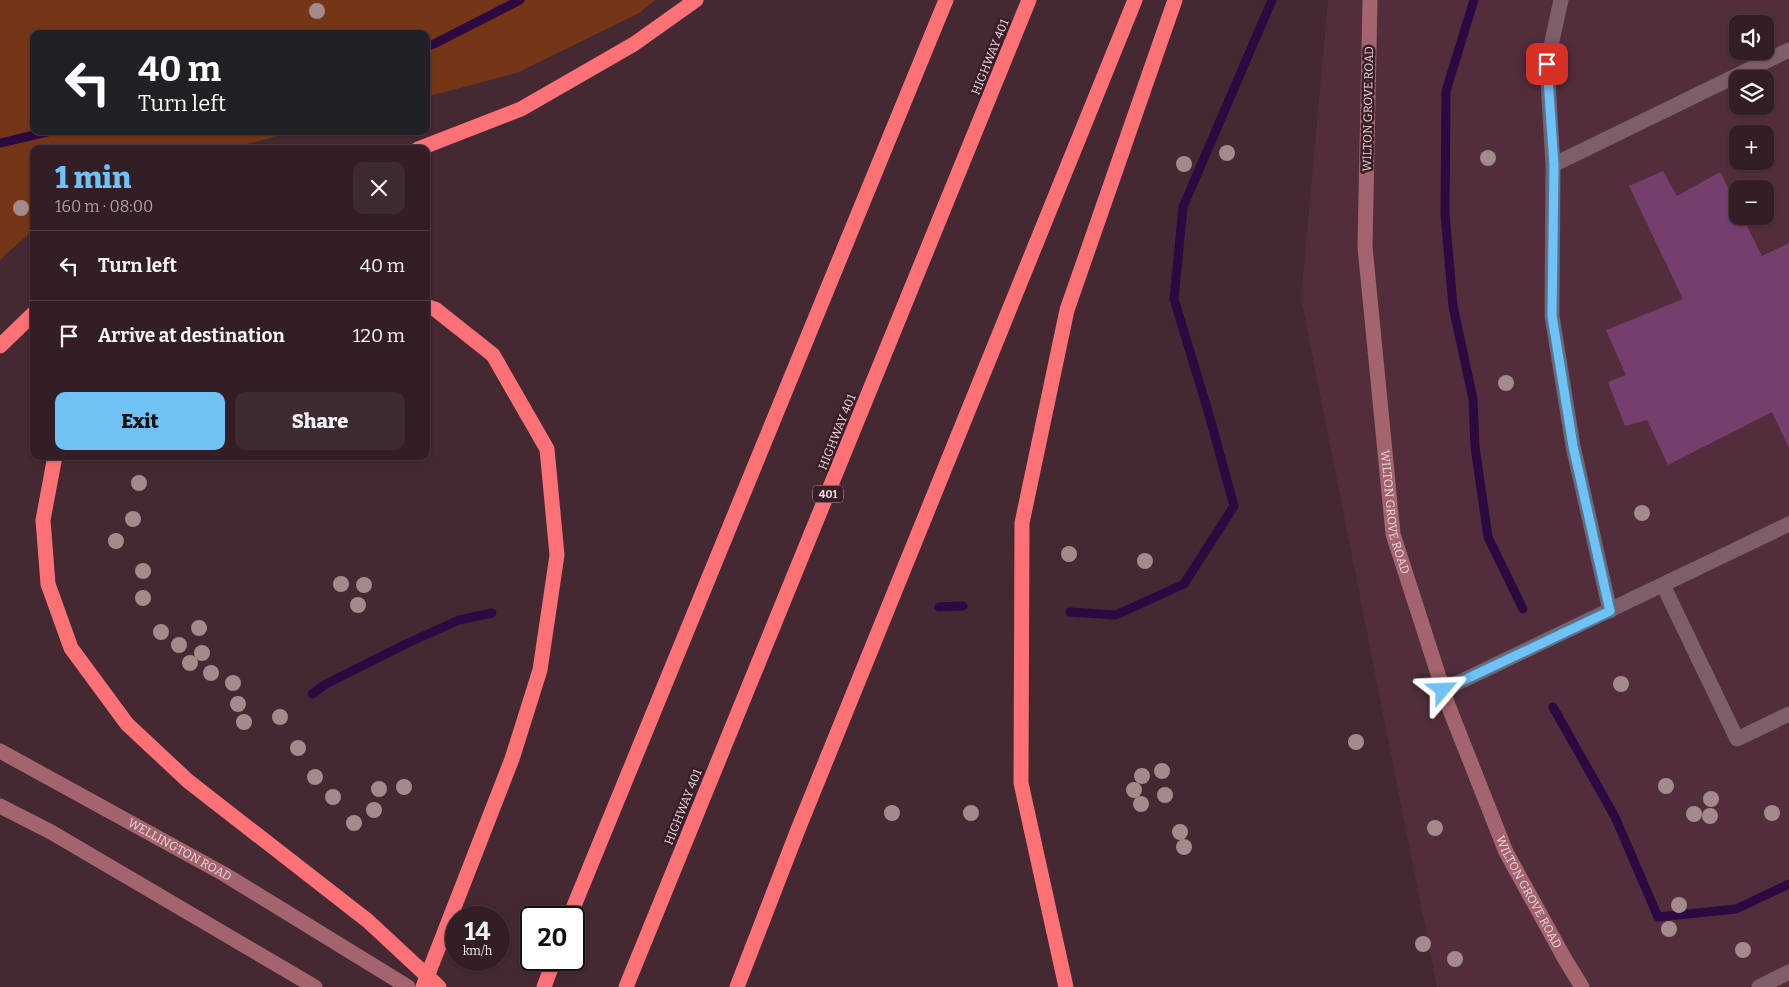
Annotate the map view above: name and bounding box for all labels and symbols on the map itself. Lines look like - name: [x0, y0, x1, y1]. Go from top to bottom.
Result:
- street label: HIGHWAY 401: [968, 17, 1012, 97]
- pin: [1526, 43, 1568, 85]
- street label: WILTON GROVE ROAD: [1360, 46, 1376, 172]
- street label: HIGHWAY 401: [815, 392, 859, 472]
- street label: WILTON GROVE ROAD: [1378, 449, 1412, 576]
- road number: 401: [813, 486, 843, 502]
- position arrow: [1416, 663, 1468, 715]
- street label: HIGHWAY 401: [661, 767, 705, 847]
- street label: WELLINGTON ROAD: [125, 816, 234, 884]
- street label: WILTON GROVE ROAD: [1493, 834, 1565, 951]
- speed limit sign: 20: [520, 906, 585, 971]

